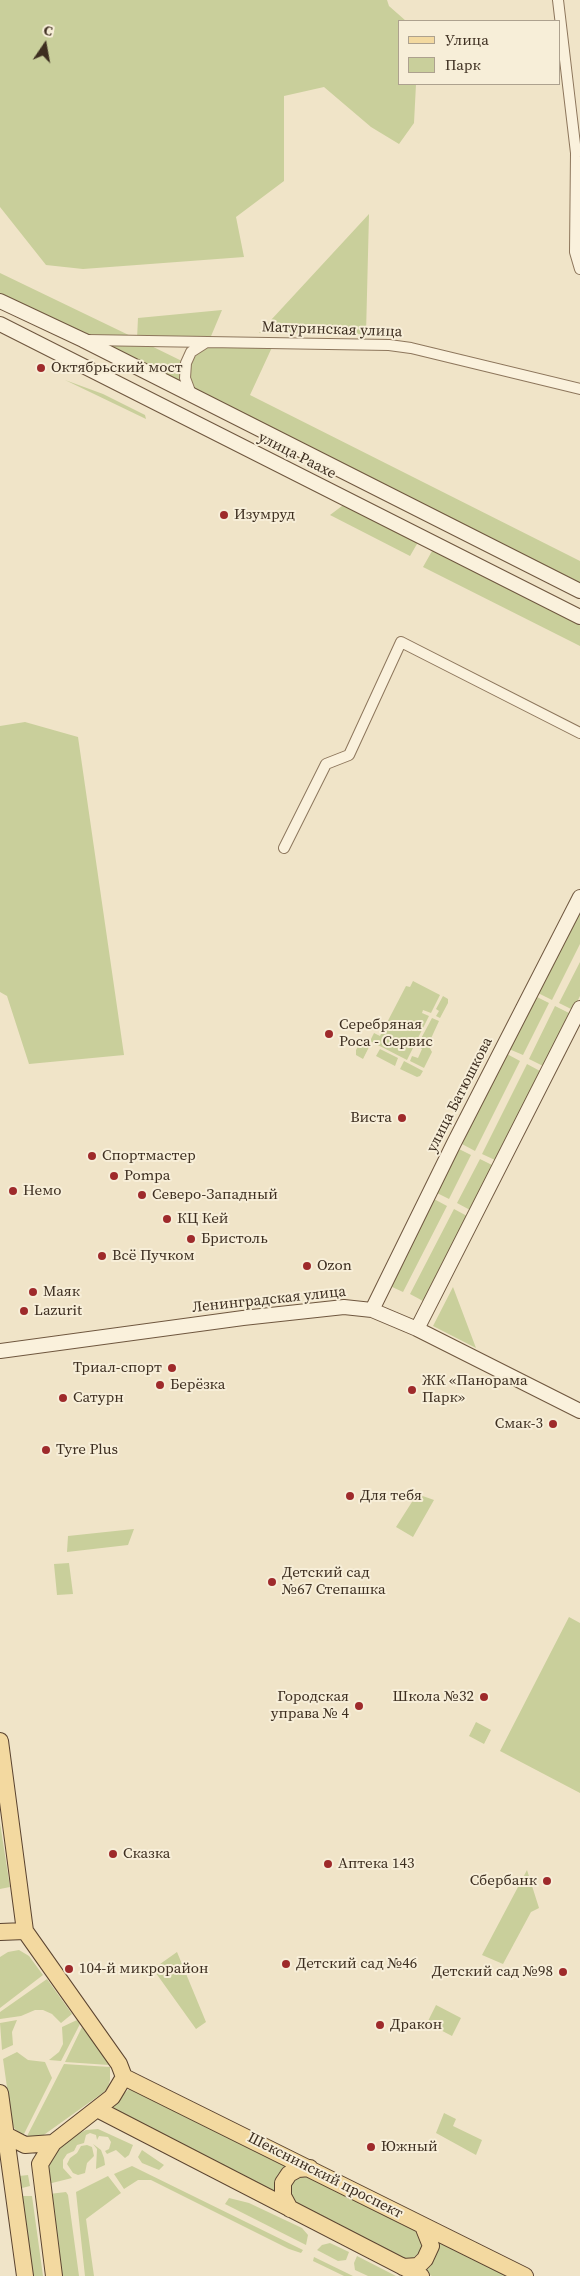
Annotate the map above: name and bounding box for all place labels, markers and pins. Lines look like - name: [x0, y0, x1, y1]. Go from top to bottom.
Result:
- place label: Октябрьский мост: [51, 359, 183, 377]
- marker: Октябрьский мост: [35, 362, 47, 374]
- place label: Изумруд: [234, 506, 295, 524]
- marker: Изумруд: [218, 509, 230, 521]
- place label: Серебряная Роса - Сервис: [339, 1016, 433, 1051]
- marker: Серебряная Роса - Сервис: [323, 1028, 335, 1040]
- place label: Виста: [350, 1109, 392, 1127]
- marker: Виста: [396, 1112, 408, 1124]
- place label: Спортмастер: [102, 1147, 196, 1165]
- marker: Спортмастер: [86, 1150, 98, 1162]
- place label: Pompa: [124, 1167, 170, 1185]
- marker: Pompa: [108, 1170, 120, 1182]
- place label: Немо: [23, 1182, 61, 1200]
- marker: Немо: [7, 1185, 19, 1197]
- place label: Северо-Западный: [152, 1186, 278, 1204]
- marker: Северо-Западный: [136, 1189, 148, 1201]
- place label: КЦ Кей: [177, 1210, 228, 1228]
- marker: КЦ Кей: [161, 1213, 173, 1225]
- place label: Бристоль: [201, 1230, 268, 1248]
- marker: Бристоль: [185, 1233, 197, 1245]
- place label: Всё Пучком: [112, 1247, 195, 1265]
- marker: Всё Пучком: [96, 1250, 108, 1262]
- place label: Ozon: [317, 1257, 352, 1275]
- marker: Ozon: [301, 1260, 313, 1272]
- place label: Маяк: [43, 1283, 80, 1301]
- marker: Маяк: [27, 1286, 39, 1298]
- place label: Lazurit: [34, 1302, 82, 1320]
- marker: Lazurit: [18, 1305, 30, 1317]
- place label: Триал-спорт: [73, 1359, 162, 1377]
- marker: Триал-спорт: [166, 1362, 178, 1374]
- place label: ЖК «Панорама Парк»: [422, 1372, 528, 1407]
- place label: Берёзка: [170, 1376, 225, 1394]
- marker: Берёзка: [154, 1379, 166, 1391]
- marker: ЖК «Панорама Парк»: [406, 1384, 418, 1396]
- place label: Сатурн: [73, 1389, 124, 1407]
- marker: Сатурн: [57, 1392, 69, 1404]
- place label: Смак-3: [495, 1415, 543, 1433]
- marker: Смак-3: [547, 1418, 559, 1430]
- place label: Tyre Plus: [56, 1441, 118, 1459]
- marker: Tyre Plus: [40, 1444, 52, 1456]
- place label: Для тебя: [360, 1487, 422, 1505]
- marker: Для тебя: [344, 1490, 356, 1502]
- place label: Детский сад №67 Степашка: [282, 1564, 386, 1599]
- marker: Детский сад №67 Степашка: [266, 1576, 278, 1588]
- place label: Городская управа № 4: [271, 1688, 349, 1723]
- place label: Школа №32: [393, 1688, 474, 1706]
- marker: Школа №32: [478, 1691, 490, 1703]
- marker: Городская управа № 4: [353, 1700, 365, 1712]
- place label: Сказка: [123, 1845, 170, 1863]
- marker: Сказка: [107, 1848, 119, 1860]
- place label: Аптека 143: [338, 1855, 414, 1873]
- marker: Аптека 143: [322, 1858, 334, 1870]
- place label: Сбербанк: [470, 1872, 537, 1890]
- marker: Сбербанк: [541, 1875, 553, 1887]
- place label: Детский сад №46: [296, 1955, 417, 1973]
- marker: Детский сад №46: [280, 1958, 292, 1970]
- place label: 104-й микрорайон: [79, 1960, 209, 1978]
- marker: 104-й микрорайон: [63, 1963, 75, 1975]
- place label: Детский сад №98: [432, 1963, 553, 1981]
- marker: Детский сад №98: [557, 1966, 569, 1978]
- place label: Дракон: [390, 2016, 442, 2034]
- marker: Дракон: [374, 2019, 386, 2031]
- place label: Южный: [381, 2138, 438, 2156]
- marker: Южный: [365, 2141, 377, 2153]

